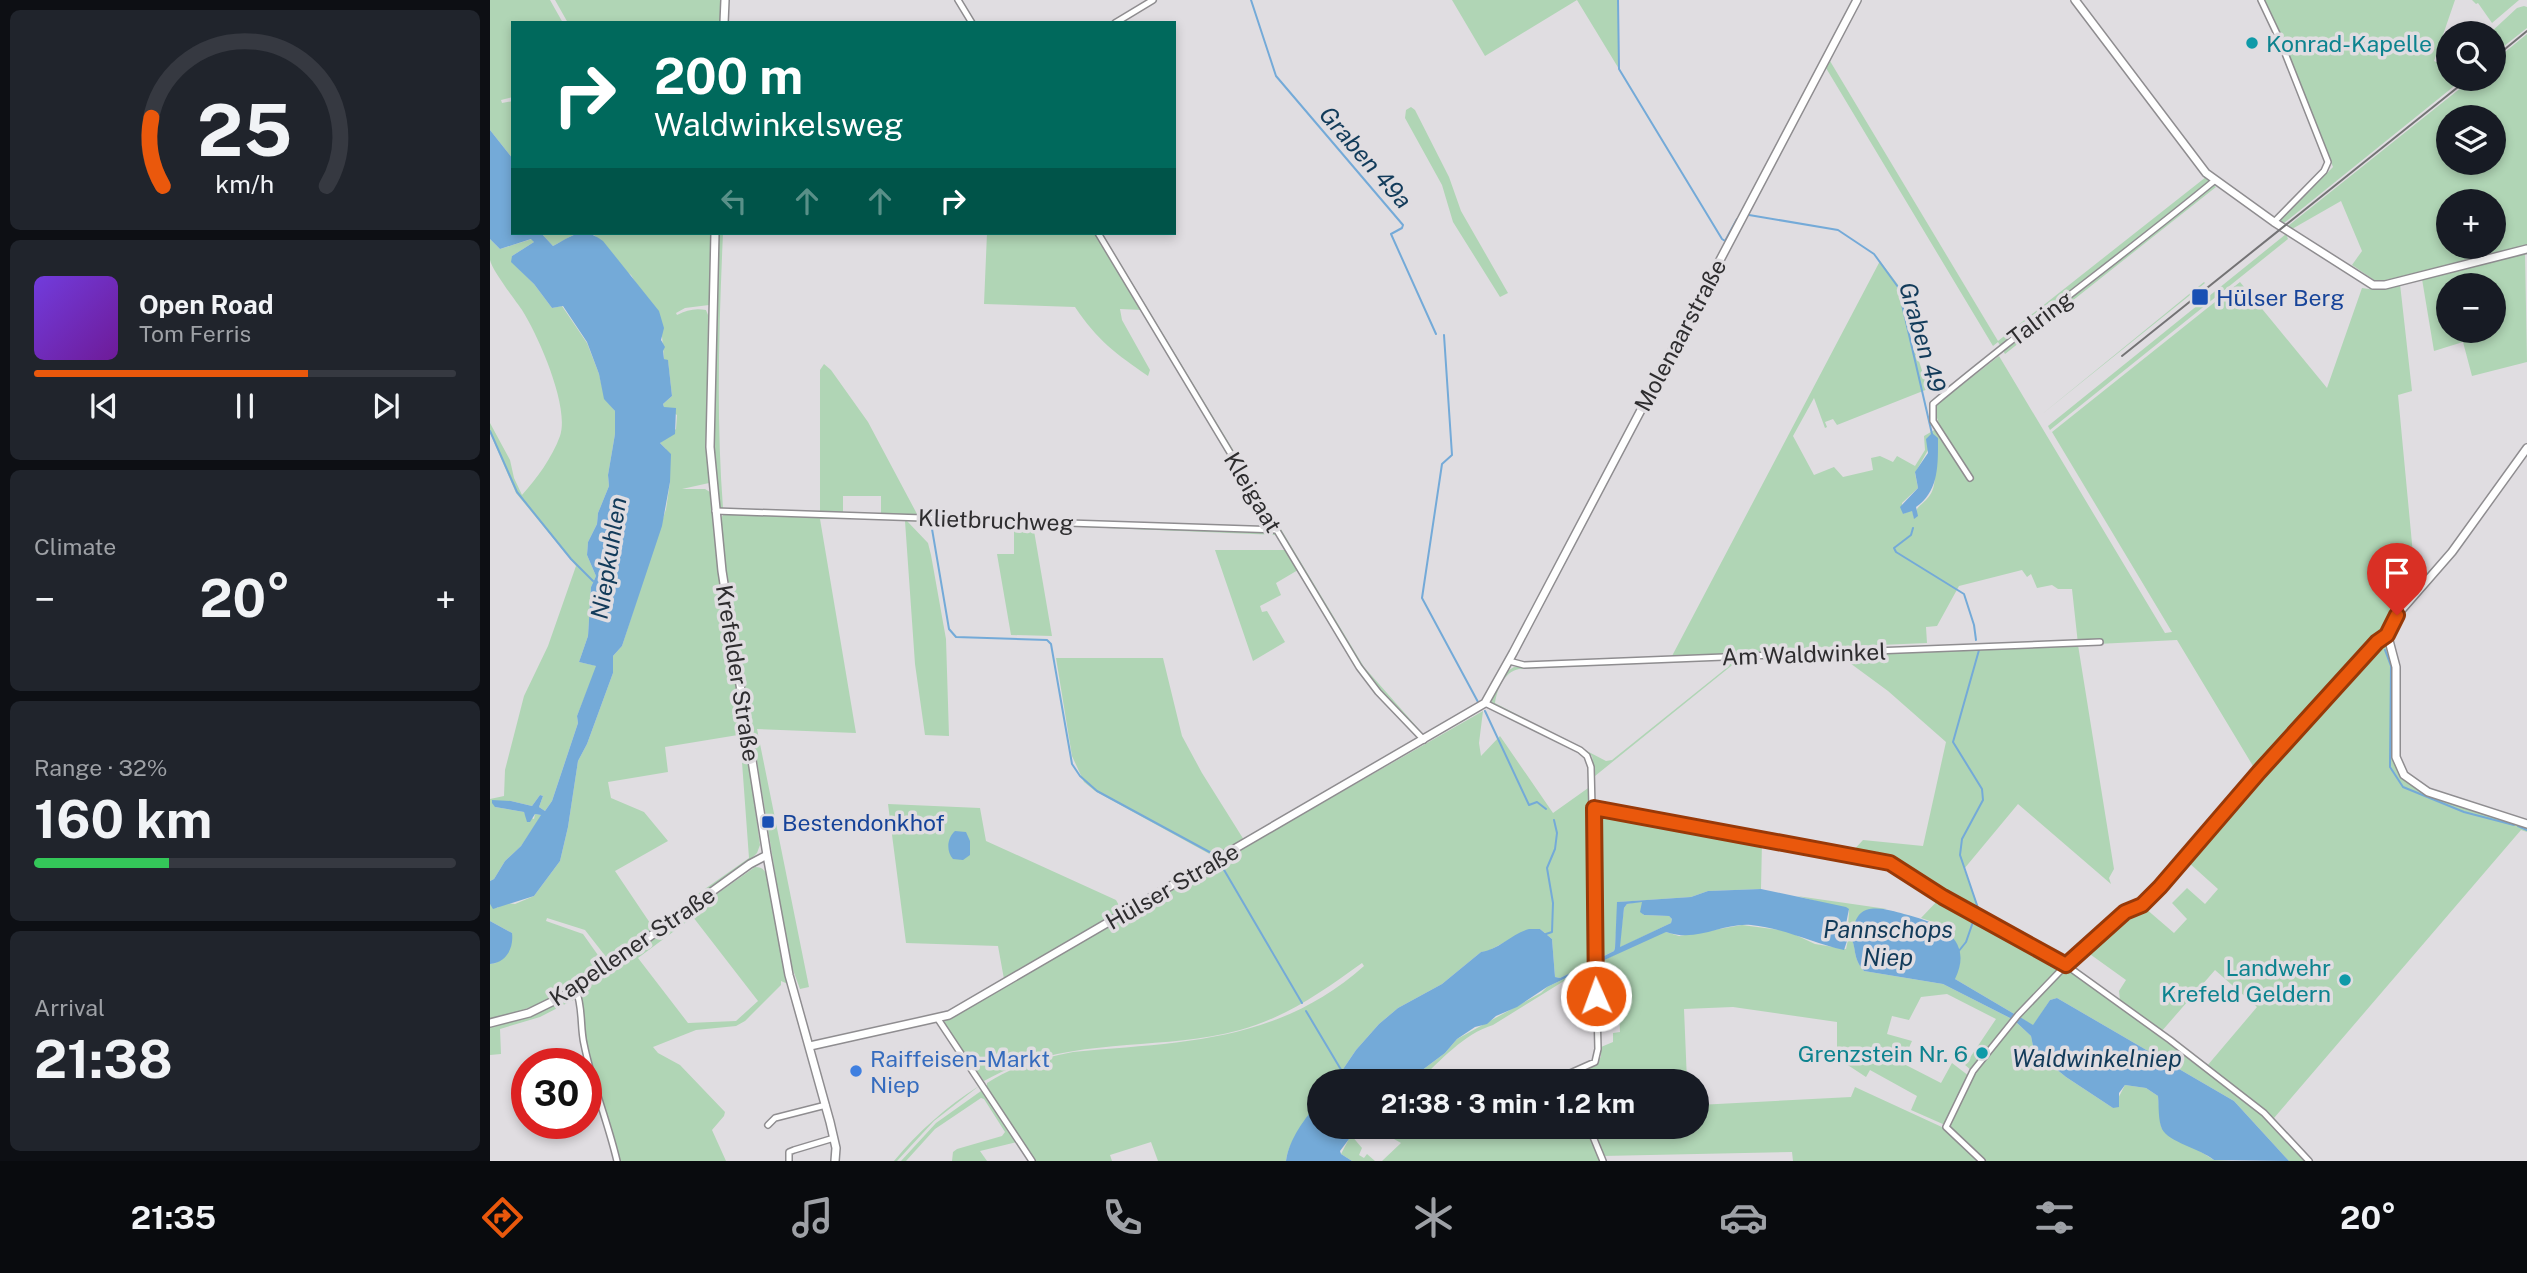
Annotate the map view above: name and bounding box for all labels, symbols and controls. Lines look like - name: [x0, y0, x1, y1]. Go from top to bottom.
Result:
- map controls: [2436, 21, 2506, 343]
- button: search: [2436, 21, 2506, 91]
- place label: Konrad-Kapelle: [2266, 30, 2432, 57]
- marker: Konrad-Kapelle: [2244, 35, 2260, 51]
- text: 200 m: [654, 47, 803, 105]
- icon: right: [539, 49, 630, 140]
- text: 25: [197, 87, 293, 172]
- water label: Graben 49a: [1314, 100, 1418, 214]
- button: layers: [2436, 105, 2506, 175]
- text: Waldwinkelsweg: [654, 106, 904, 143]
- text: km/h: [216, 169, 274, 199]
- icon: left: [715, 182, 753, 220]
- icon: ahead: [788, 182, 826, 220]
- icon: ahead: [861, 182, 899, 220]
- icon: right: [934, 182, 972, 220]
- button: +: [2436, 189, 2506, 259]
- street label: Molenaarstraße: [1629, 254, 1731, 416]
- button: −: [2436, 273, 2506, 343]
- water label: Graben 49: [1894, 279, 1952, 396]
- place label: Hülser Berg: [2216, 284, 2344, 311]
- street label: Talring: [2002, 285, 2078, 351]
- marker: Hülser Berg: [2190, 287, 2210, 307]
- text: Open Road: [139, 289, 274, 320]
- text: Tom Ferris: [139, 320, 251, 347]
- icon: previous: [85, 387, 123, 425]
- icon: pause: [226, 387, 264, 425]
- icon: next: [367, 387, 405, 425]
- street label: Kleigaat: [1219, 447, 1287, 537]
- water label: Niepkuhlen: [585, 495, 631, 621]
- street label: Klietbruchweg: [918, 504, 1074, 536]
- text: Climate: [34, 533, 116, 560]
- pin: [2367, 543, 2427, 615]
- icon: arrive: [2378, 554, 2416, 592]
- text: 20°: [199, 568, 291, 629]
- text: −: [34, 577, 55, 622]
- text: +: [435, 577, 456, 622]
- street label: Krefelder Straße: [711, 583, 765, 763]
- street label: Am Waldwinkel: [1721, 638, 1887, 670]
- text: Range · 32%: [34, 754, 167, 781]
- text: 160 km: [34, 789, 212, 850]
- place label: Bestendonkhof: [782, 809, 945, 836]
- marker: Bestendonkhof: [760, 814, 776, 830]
- street label: Hülser Straße: [1101, 837, 1243, 935]
- street label: Kapellener Straße: [544, 881, 720, 1011]
- water label: Pannschops Niep: [1823, 915, 1953, 971]
- place label: Landwehr Krefeld Geldern: [2161, 954, 2331, 1007]
- position arrow: [1559, 959, 1633, 1033]
- marker: Landwehr Krefeld Geldern: [2337, 972, 2353, 988]
- text: Arrival: [34, 994, 105, 1021]
- text: 21:38: [34, 1029, 173, 1090]
- place label: Grenzstein Nr. 6: [1798, 1040, 1968, 1067]
- water label: Waldwinkelniep: [2012, 1044, 2182, 1072]
- place label: Raiffeisen-Markt Niep: [870, 1045, 1050, 1098]
- marker: Grenzstein Nr. 6: [1974, 1045, 1990, 1061]
- speed limit sign: 30: [511, 1048, 602, 1139]
- marker: Raiffeisen-Markt Niep: [848, 1063, 864, 1079]
- text: 21:38 · 3 min · 1.2 km: [1381, 1088, 1635, 1119]
- icon: directions: [478, 1193, 527, 1242]
- icon: music: [788, 1193, 837, 1242]
- icon: phone: [1098, 1193, 1147, 1242]
- icon: climate: [1409, 1193, 1458, 1242]
- icon: car: [1719, 1193, 1768, 1242]
- icon: filters: [2030, 1193, 2079, 1242]
- text: 21:35: [131, 1199, 216, 1236]
- text: 20°: [2340, 1199, 2396, 1236]

